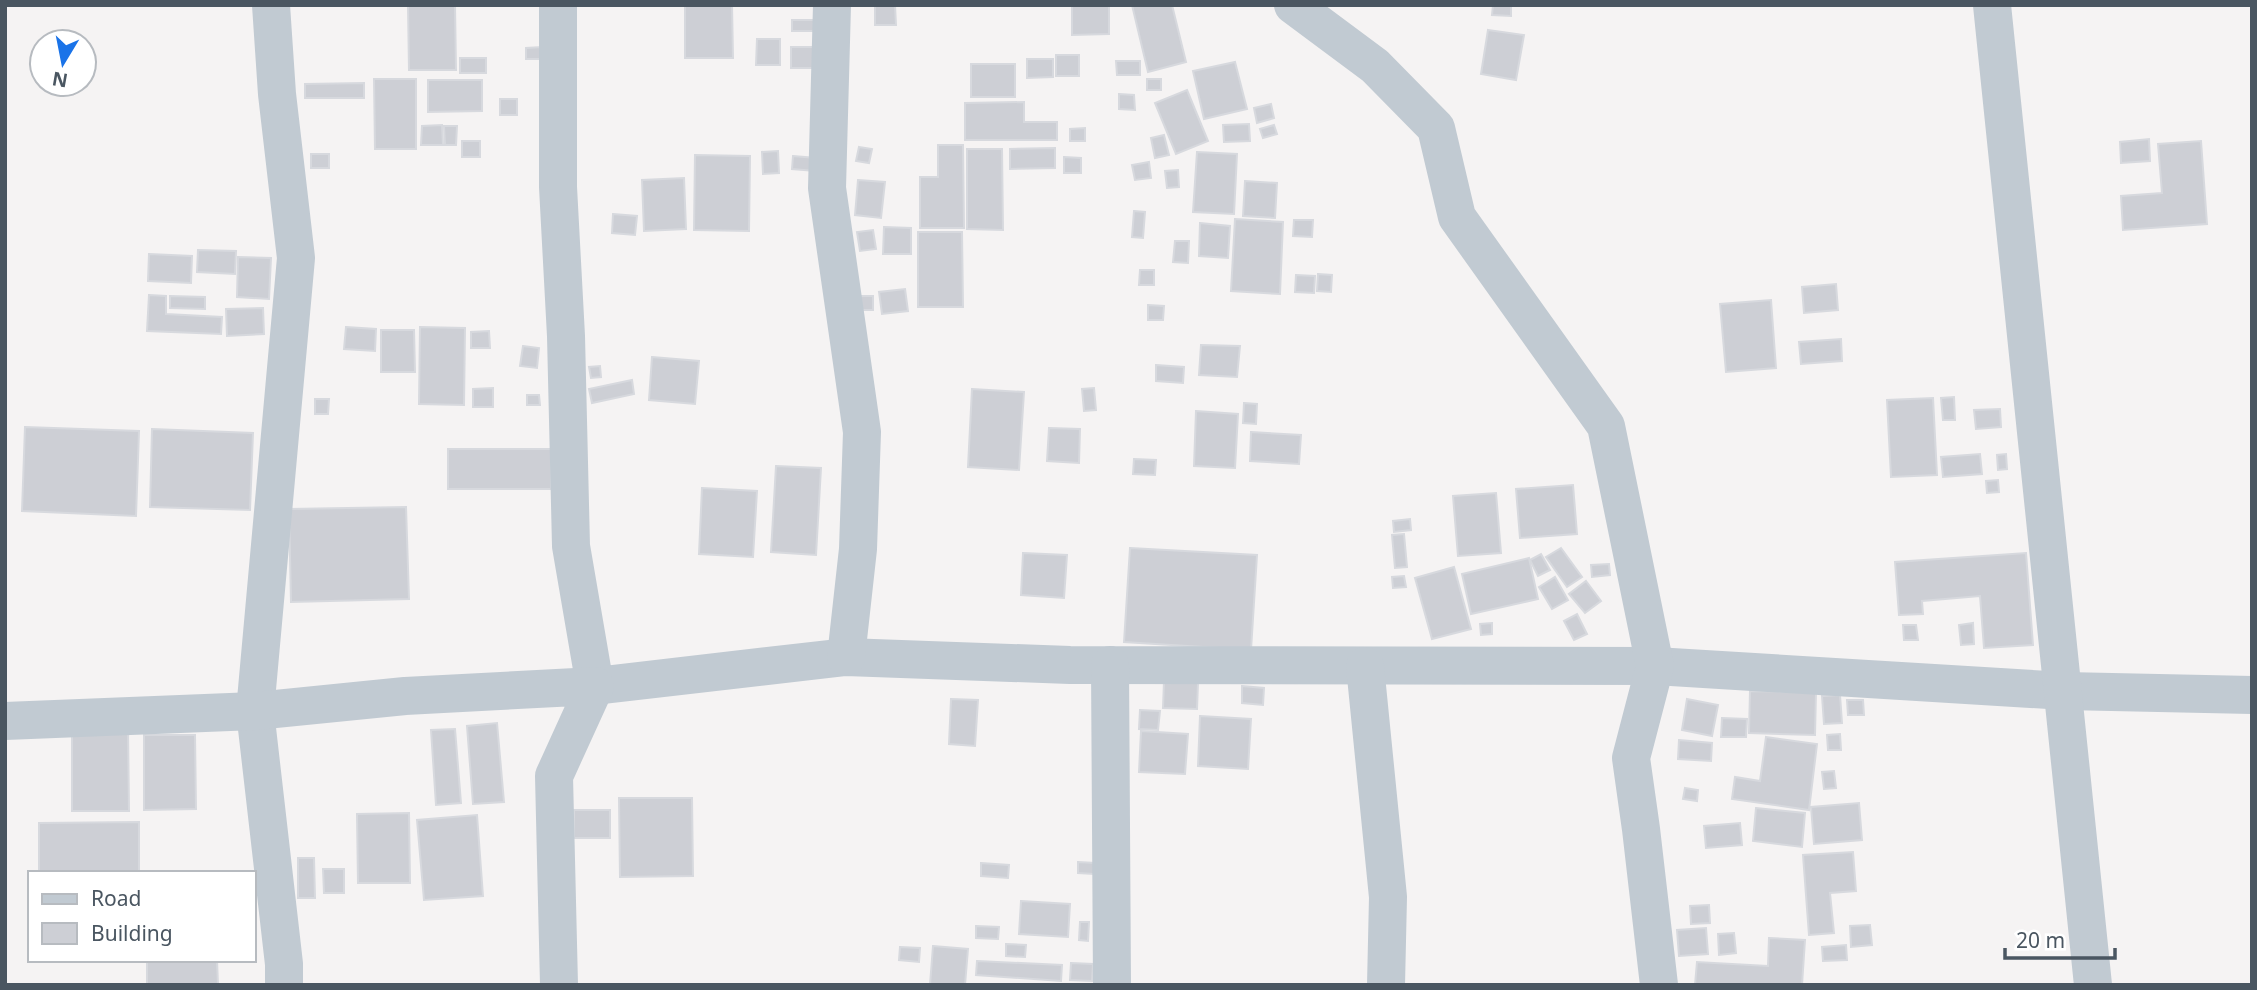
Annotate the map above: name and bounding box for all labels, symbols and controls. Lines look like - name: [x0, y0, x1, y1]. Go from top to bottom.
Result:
- north arrow: [28, 28, 98, 98]
- text: N: [50, 66, 70, 94]
- legend: [28, 871, 256, 962]
- text: Road: [91, 884, 141, 912]
- scale bar: [2005, 916, 2115, 960]
- text: Building: [91, 919, 173, 947]
- text: 20 m: [2016, 926, 2065, 954]

